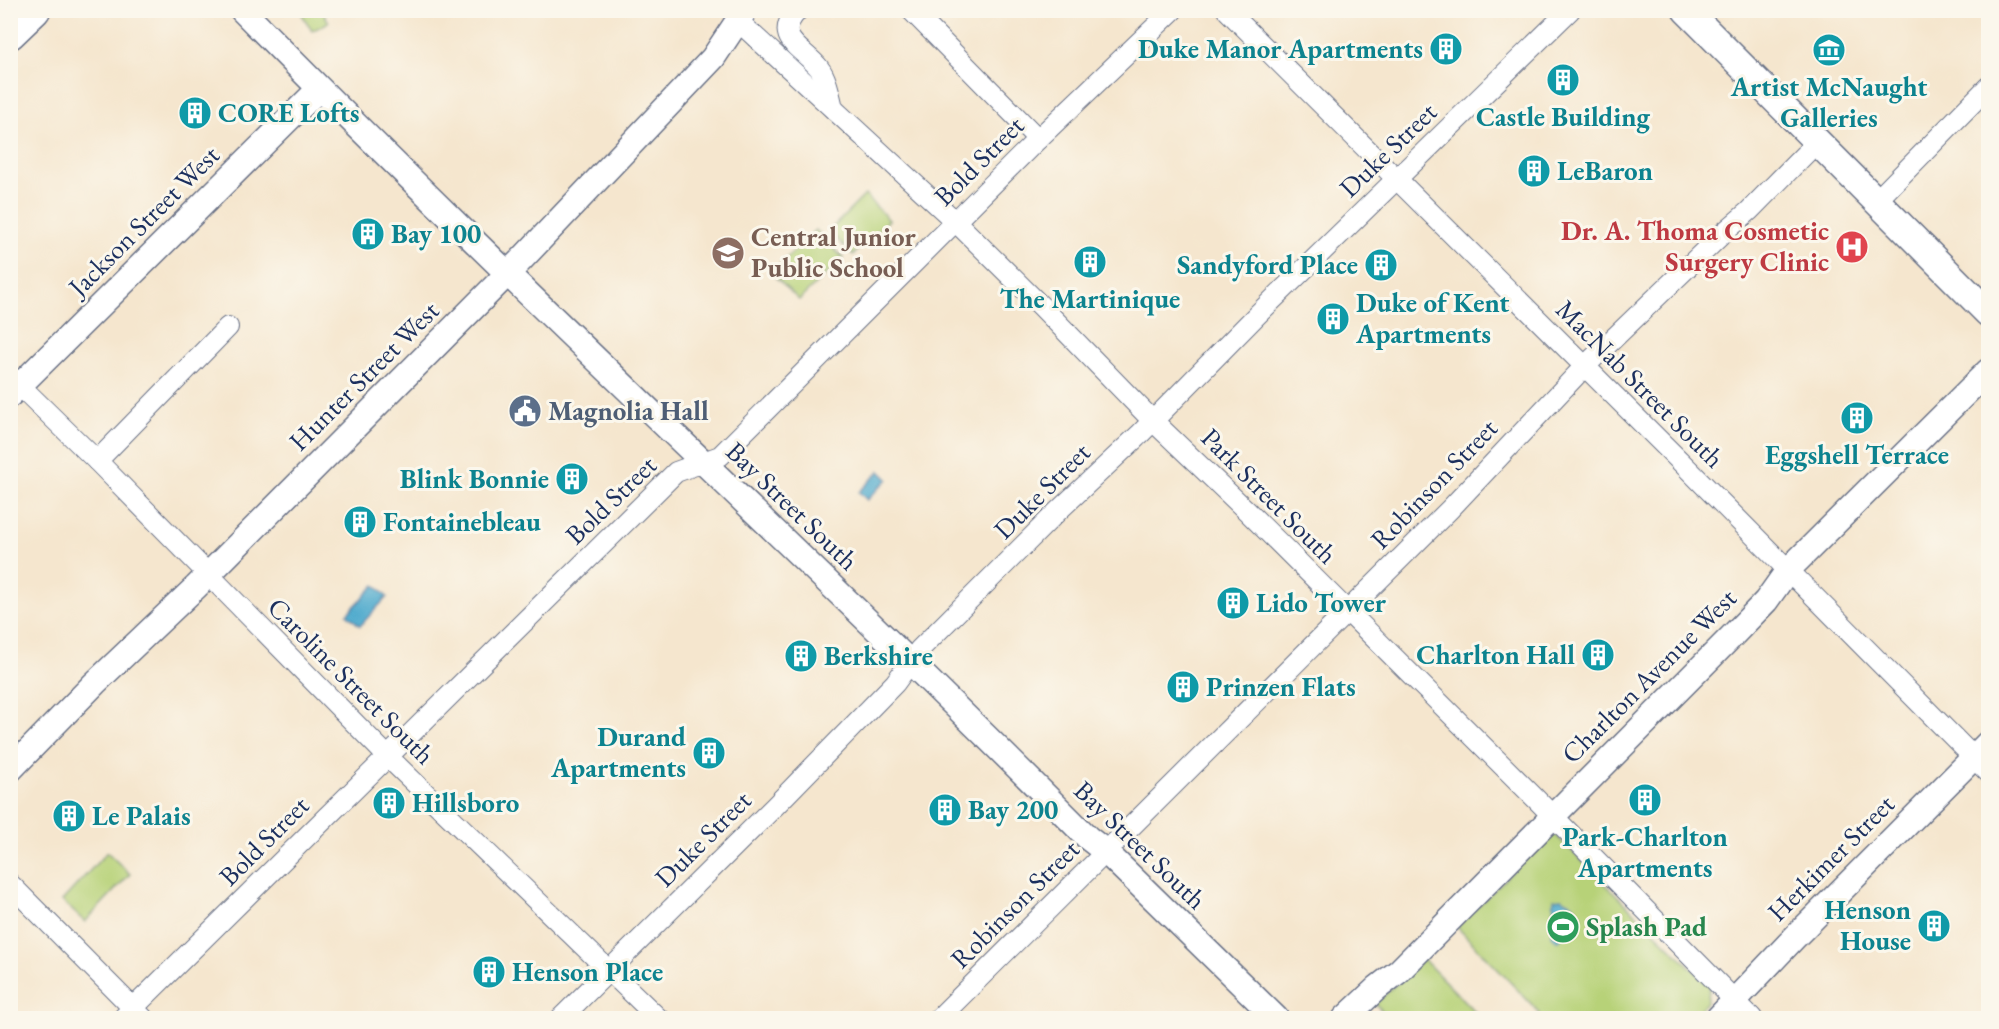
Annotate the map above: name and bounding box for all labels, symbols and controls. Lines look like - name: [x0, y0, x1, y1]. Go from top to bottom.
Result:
- place label: Duke Manor Apartments: [1138, 31, 1423, 66]
- building icon: Duke Manor Apartments: [1428, 31, 1464, 67]
- museum icon: Artist McNaught Galleries: [1811, 32, 1847, 68]
- building icon: Castle Building: [1545, 62, 1581, 98]
- place label: Artist McNaught Galleries: [1730, 69, 1927, 135]
- street label: Duke Street: [1331, 94, 1444, 205]
- building icon: CORE Lofts: [177, 95, 213, 131]
- place label: CORE Lofts: [218, 95, 360, 130]
- place label: Castle Building: [1476, 99, 1651, 134]
- street label: Bold Street: [926, 108, 1032, 213]
- street label: Jackson Street West: [59, 137, 227, 305]
- building icon: LeBaron: [1516, 153, 1552, 189]
- place label: LeBaron: [1557, 153, 1653, 188]
- place label: Dr. A. Thoma Cosmetic Surgery Clinic: [1561, 213, 1829, 279]
- building icon: Bay 100: [350, 216, 386, 252]
- place label: Bay 100: [391, 216, 481, 251]
- place label: Central Junior Public School: [751, 219, 916, 285]
- hospital icon: Dr. A. Thoma Cosmetic Surgery Clinic: [1834, 229, 1870, 265]
- school or university icon: Central Junior Public School: [710, 235, 746, 271]
- building icon: The Martinique: [1072, 244, 1108, 280]
- place label: Sandyford Place: [1177, 247, 1358, 282]
- building icon: Sandyford Place: [1363, 247, 1399, 283]
- place label: The Martinique: [1000, 281, 1180, 316]
- place label: Duke of Kent Apartments: [1355, 285, 1509, 351]
- street label: MacNab Street South: [1549, 292, 1732, 475]
- street label: Hunter Street West: [281, 293, 446, 458]
- building icon: Duke of Kent Apartments: [1315, 301, 1351, 337]
- public building icon: Magnolia Hall: [507, 393, 543, 429]
- place label: Magnolia Hall: [548, 393, 709, 428]
- building icon: Eggshell Terrace: [1839, 400, 1875, 436]
- street label: Robinson Street: [1363, 411, 1505, 556]
- street label: Park Street South: [1194, 420, 1345, 571]
- street label: Bay Street South: [719, 434, 866, 578]
- street label: Duke Street: [986, 435, 1098, 546]
- place label: Eggshell Terrace: [1765, 437, 1949, 472]
- street label: Bold Street: [558, 447, 664, 552]
- place label: Blink Bonnie: [400, 461, 549, 496]
- building icon: Blink Bonnie: [554, 461, 590, 497]
- building icon: Fontainebleau: [342, 504, 378, 540]
- place label: Fontainebleau: [383, 504, 541, 539]
- street label: Charlton Avenue West: [1554, 580, 1744, 771]
- building icon: Lido Tower: [1215, 585, 1251, 621]
- place label: Lido Tower: [1256, 585, 1387, 620]
- street label: Caroline Street South: [260, 590, 442, 772]
- place label: Charlton Hall: [1416, 637, 1575, 672]
- building icon: Charlton Hall: [1580, 637, 1616, 673]
- building icon: Berkshire: [783, 638, 819, 674]
- place label: Berkshire: [824, 638, 933, 673]
- building icon: Prinzen Flats: [1165, 669, 1201, 705]
- place label: Prinzen Flats: [1206, 669, 1356, 704]
- place label: Durand Apartments: [550, 719, 686, 785]
- building icon: Durand Apartments: [691, 735, 727, 771]
- street label: Bay Street South: [1067, 773, 1214, 917]
- building icon: Park-Charlton Apartments: [1627, 782, 1663, 818]
- street label: Duke Street: [647, 783, 759, 894]
- building icon: Hillsboro: [371, 785, 407, 821]
- place label: Hillsboro: [412, 785, 519, 820]
- street label: Herkimer Street: [1760, 786, 1902, 929]
- street label: Bold Street: [211, 788, 317, 893]
- building icon: Bay 200: [927, 792, 963, 828]
- place label: Bay 200: [968, 792, 1058, 827]
- building icon: Le Palais: [51, 798, 87, 834]
- place label: Le Palais: [92, 798, 191, 833]
- place label: Park-Charlton Apartments: [1562, 819, 1728, 885]
- street label: Robinson Street: [943, 831, 1087, 976]
- place label: Henson House: [1824, 892, 1911, 958]
- building icon: Henson House: [1916, 908, 1952, 944]
- sports icon: Splash Pad: [1545, 909, 1581, 945]
- place label: Splash Pad: [1586, 909, 1707, 944]
- building icon: Henson Place: [471, 954, 507, 990]
- place label: Henson Place: [512, 954, 663, 989]

